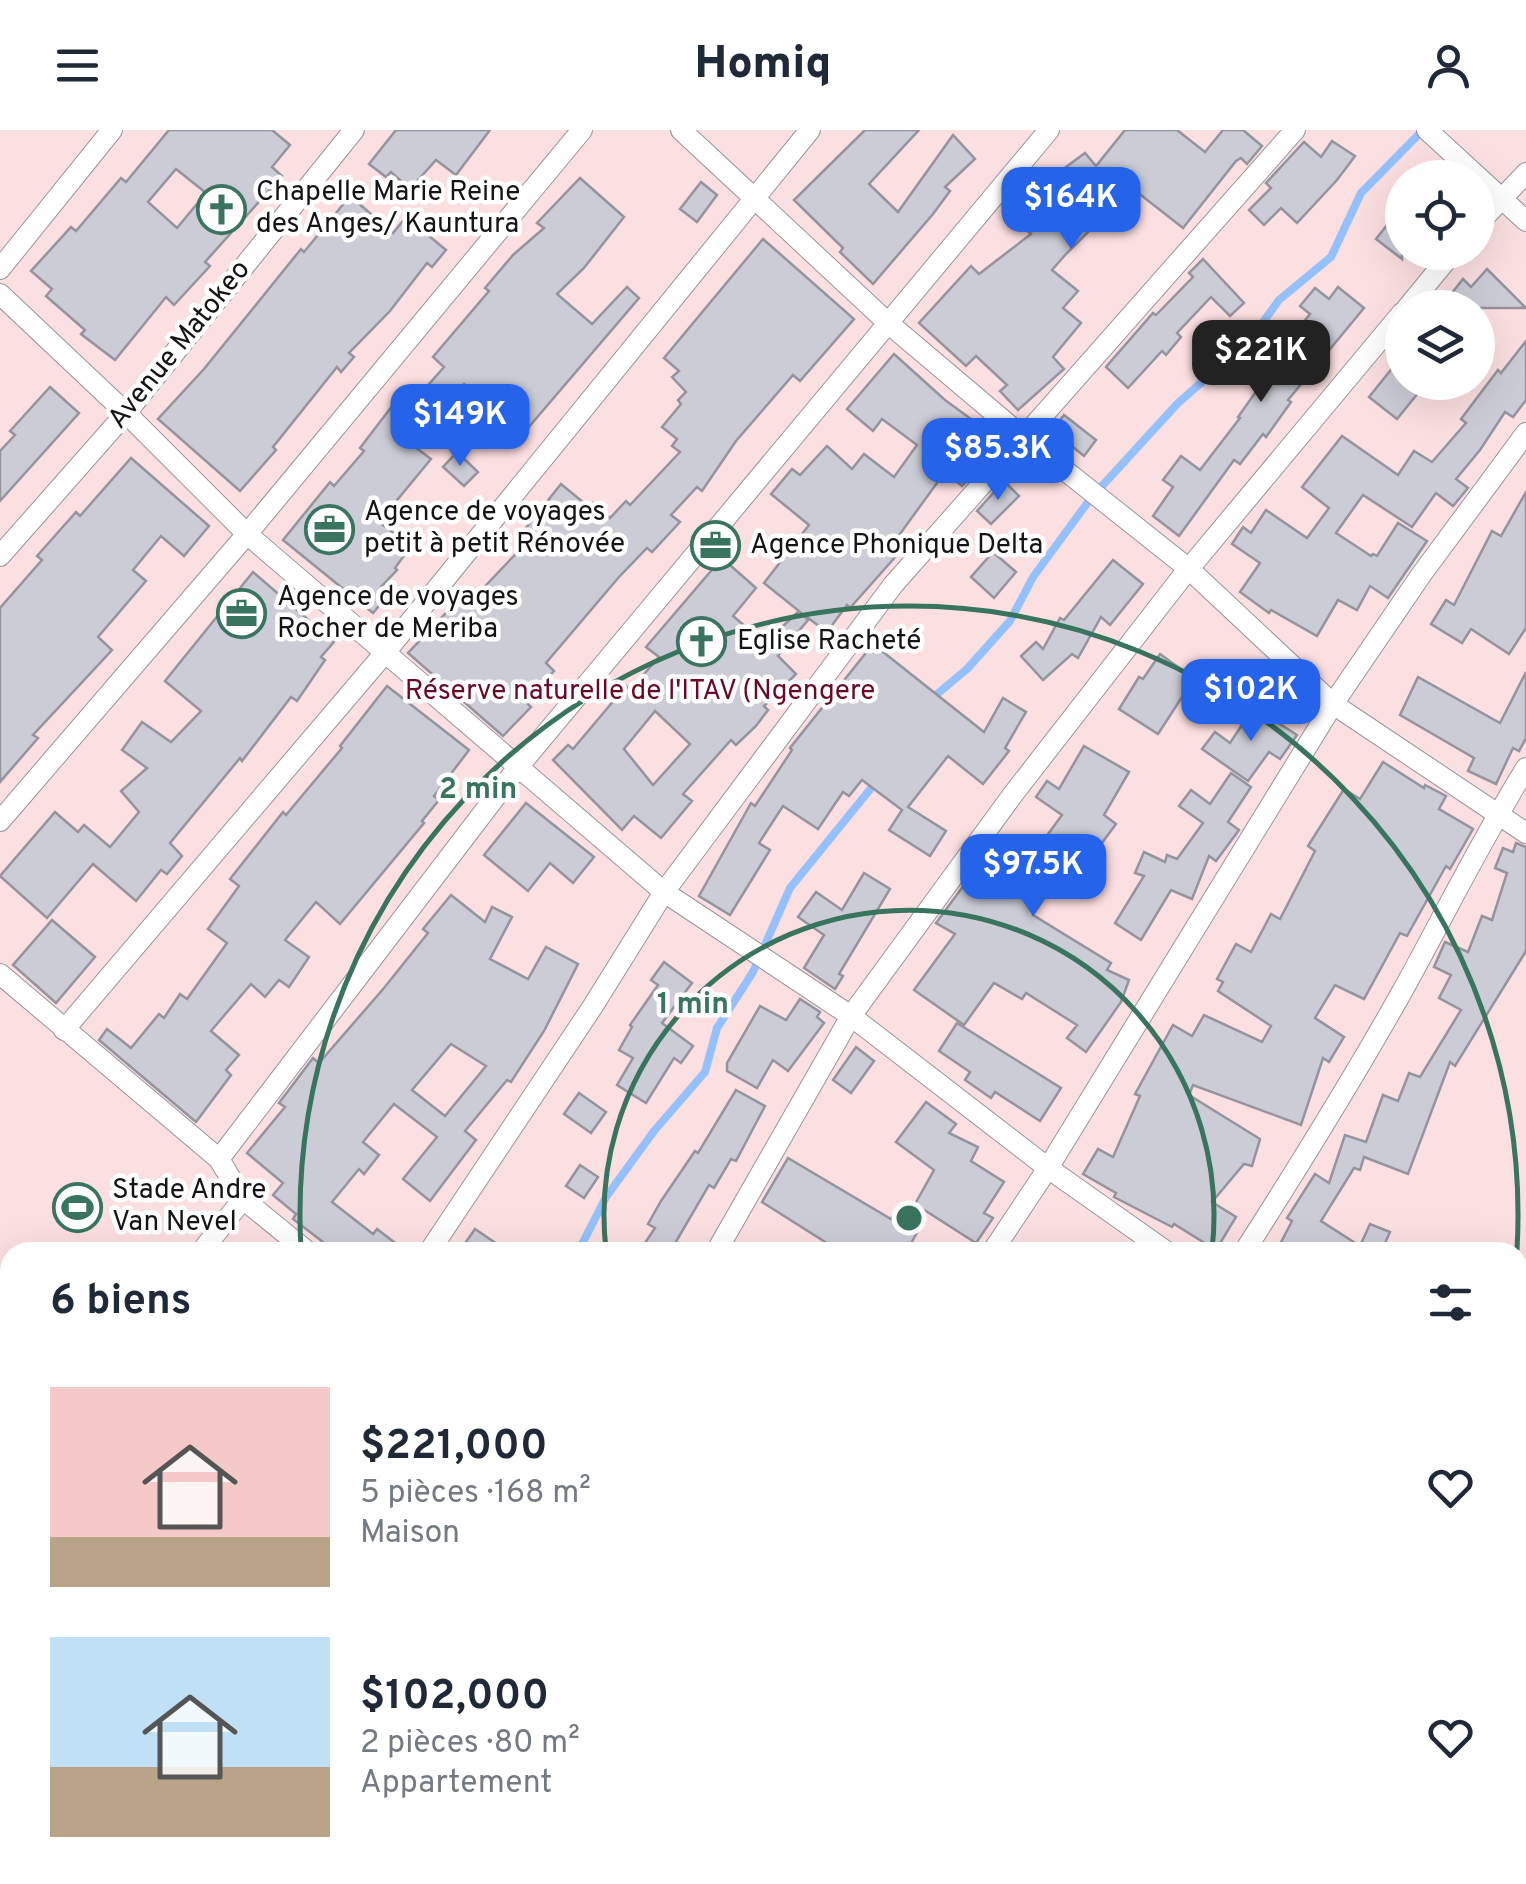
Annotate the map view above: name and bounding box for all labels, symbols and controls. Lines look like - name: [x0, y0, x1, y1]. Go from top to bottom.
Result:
- text: Homiq: [694, 37, 832, 94]
- icon: menu: [50, 38, 105, 93]
- icon: person: [1421, 38, 1476, 93]
- map controls: [1385, 160, 1495, 400]
- button: locate: [1385, 160, 1495, 270]
- pin: $164K: [1001, 167, 1141, 252]
- place label: Chapelle Marie Reine des Anges/ Kauntura: [256, 175, 520, 243]
- text: $164K: [1024, 179, 1119, 219]
- church icon: Chapelle Marie Reine des Anges/ Kauntura: [195, 183, 247, 235]
- street label: Avenue Matokeo: [101, 253, 259, 437]
- button: layers: [1385, 290, 1495, 400]
- pin: $221K: [1191, 320, 1331, 405]
- text: $221K: [1214, 332, 1308, 372]
- pin: $149K: [390, 384, 530, 469]
- text: $149K: [412, 396, 508, 436]
- pin: $85.3K: [917, 418, 1079, 503]
- text: $85.3K: [944, 430, 1052, 470]
- place label: Agence de voyages petit à petit Rénovée: [364, 495, 625, 563]
- office icon: Agence de voyages petit à petit Rénovée: [303, 503, 355, 555]
- office icon: Agence Phonique Delta: [689, 520, 741, 572]
- place label: Agence Phonique Delta: [750, 528, 1043, 564]
- place label: Agence de voyages Rocher de Meriba: [277, 580, 519, 648]
- office icon: Agence de voyages Rocher de Meriba: [216, 588, 268, 640]
- church icon: Eglise Racheté: [676, 616, 728, 668]
- place label: Eglise Racheté: [737, 624, 921, 660]
- pin: $102K: [1181, 659, 1321, 744]
- text: $102K: [1203, 671, 1299, 711]
- park label: Réserve naturelle de l'ITAV (Ngengere: [405, 674, 875, 710]
- text: 2 min: [439, 772, 517, 809]
- pin: $97.5K: [952, 834, 1114, 919]
- text: $97.5K: [982, 846, 1084, 886]
- text: 1 min: [657, 987, 729, 1024]
- place label: Stade Andre Van Nevel: [112, 1173, 266, 1241]
- sports icon: Stade Andre Van Nevel: [51, 1181, 103, 1233]
- centre of rings: [891, 1200, 927, 1236]
- icon: filters: [1423, 1275, 1478, 1330]
- text: 6 biens: [50, 1276, 192, 1329]
- text: $221,000: [360, 1421, 548, 1474]
- icon: home: [130, 1427, 250, 1547]
- icon: heart: [1423, 1460, 1478, 1515]
- text: 5 pièces · 168 m²: [360, 1474, 591, 1514]
- text: Maison: [360, 1514, 460, 1554]
- text: $102,000: [360, 1671, 549, 1724]
- icon: home: [130, 1677, 250, 1797]
- icon: heart: [1423, 1710, 1478, 1765]
- text: 2 pièces · 80 m²: [360, 1724, 580, 1764]
- text: Appartement: [360, 1764, 552, 1804]

